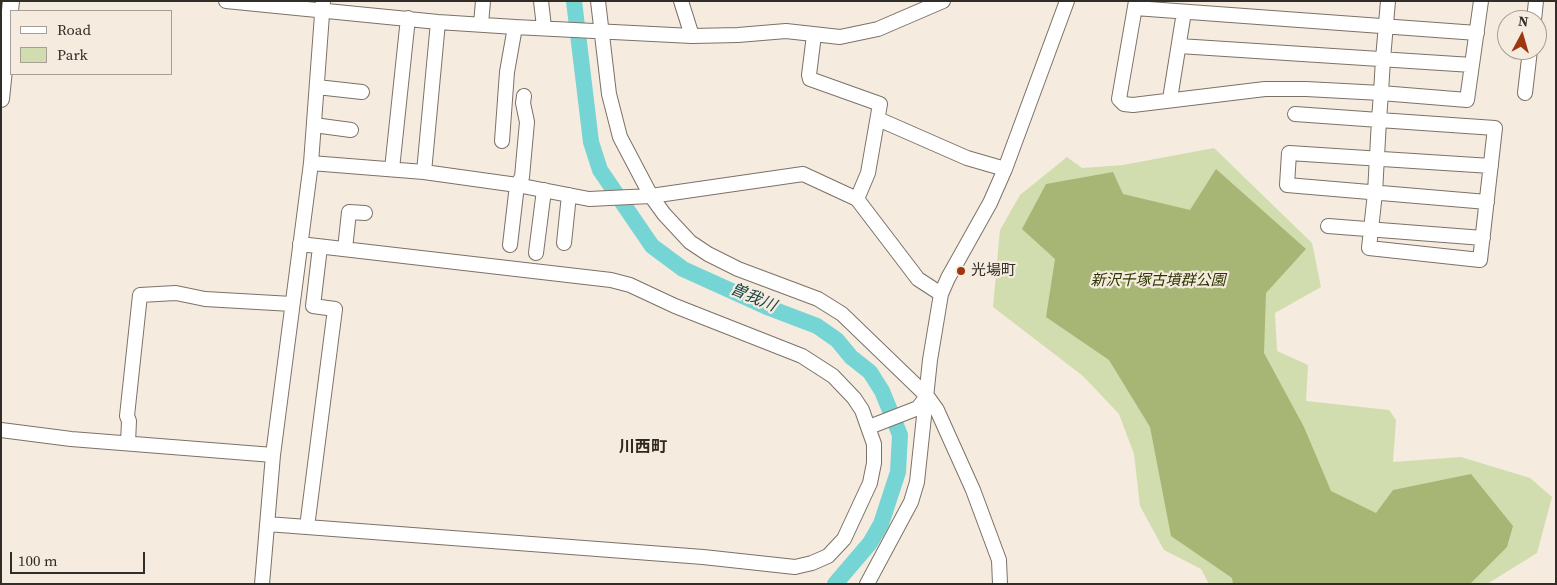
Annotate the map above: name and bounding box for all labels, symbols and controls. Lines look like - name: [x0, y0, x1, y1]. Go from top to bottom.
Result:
- legend: [10, 10, 172, 75]
- north arrow: [1497, 10, 1547, 60]
- text: N: [1517, 11, 1530, 32]
- text: Road: [57, 19, 91, 40]
- text: Park: [57, 44, 88, 65]
- place label: 光場町: [971, 262, 1016, 280]
- marker: 光場町: [955, 265, 967, 277]
- park label: 新沢千塚古墳群公園: [1091, 272, 1225, 290]
- water label: 曽我川: [727, 280, 779, 316]
- district label: 川西町: [619, 438, 667, 458]
- scale bar: [12, 542, 148, 574]
- text: 100 m: [18, 550, 58, 571]

